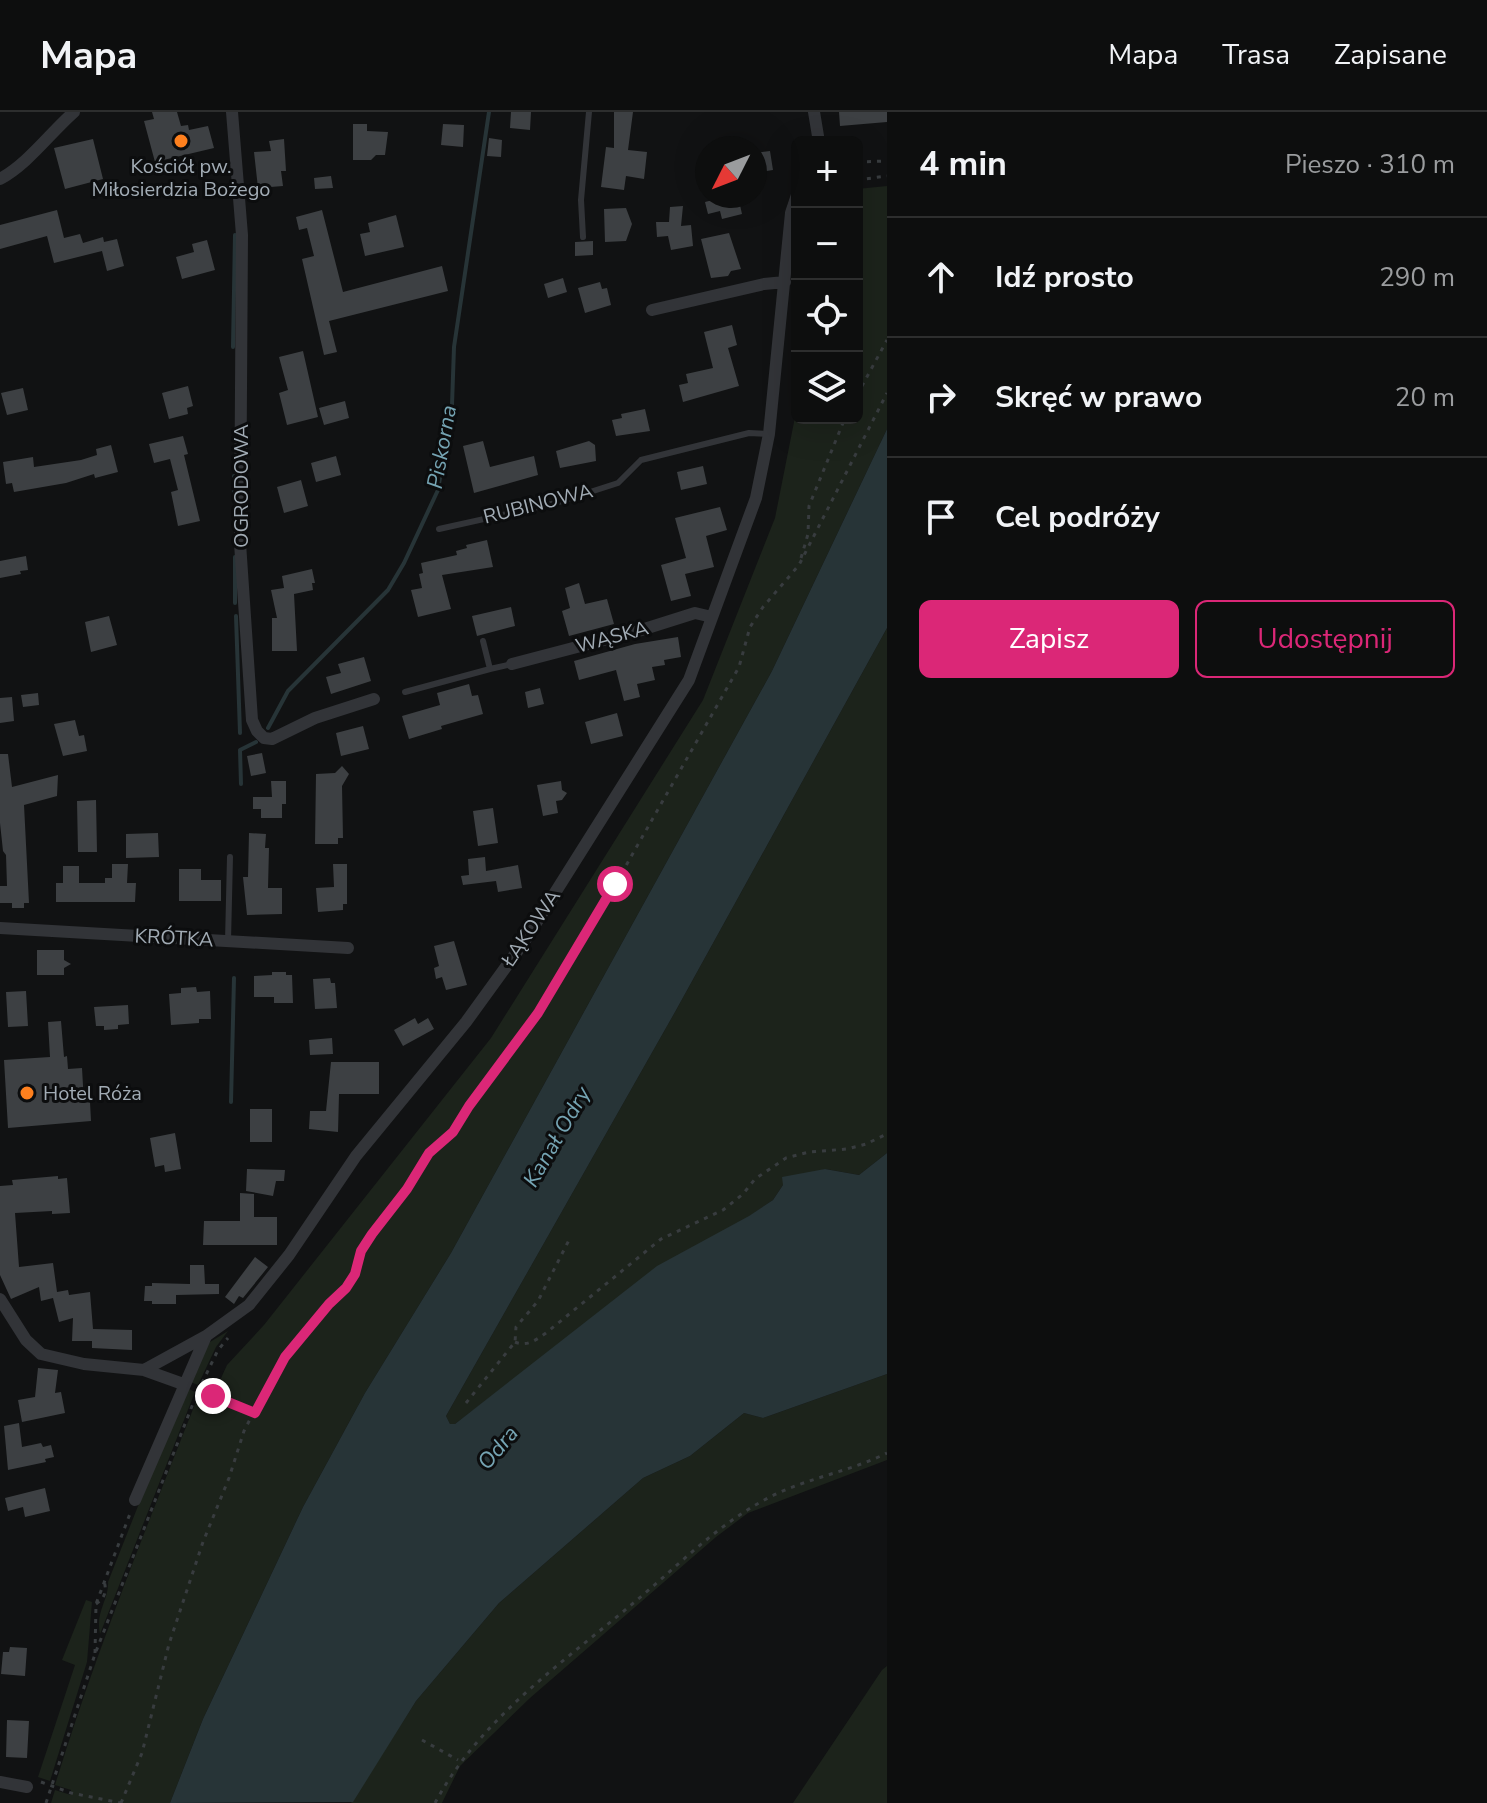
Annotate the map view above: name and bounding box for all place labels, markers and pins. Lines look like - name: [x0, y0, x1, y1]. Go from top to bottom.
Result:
- marker: Kościół pw. Miłosierdzia Bożego: [172, 132, 190, 150]
- place label: Kościół pw. Miłosierdzia Bożego: [92, 153, 270, 203]
- place label: Hotel Róża: [43, 1080, 142, 1107]
- marker: Hotel Róża: [18, 1084, 36, 1102]

